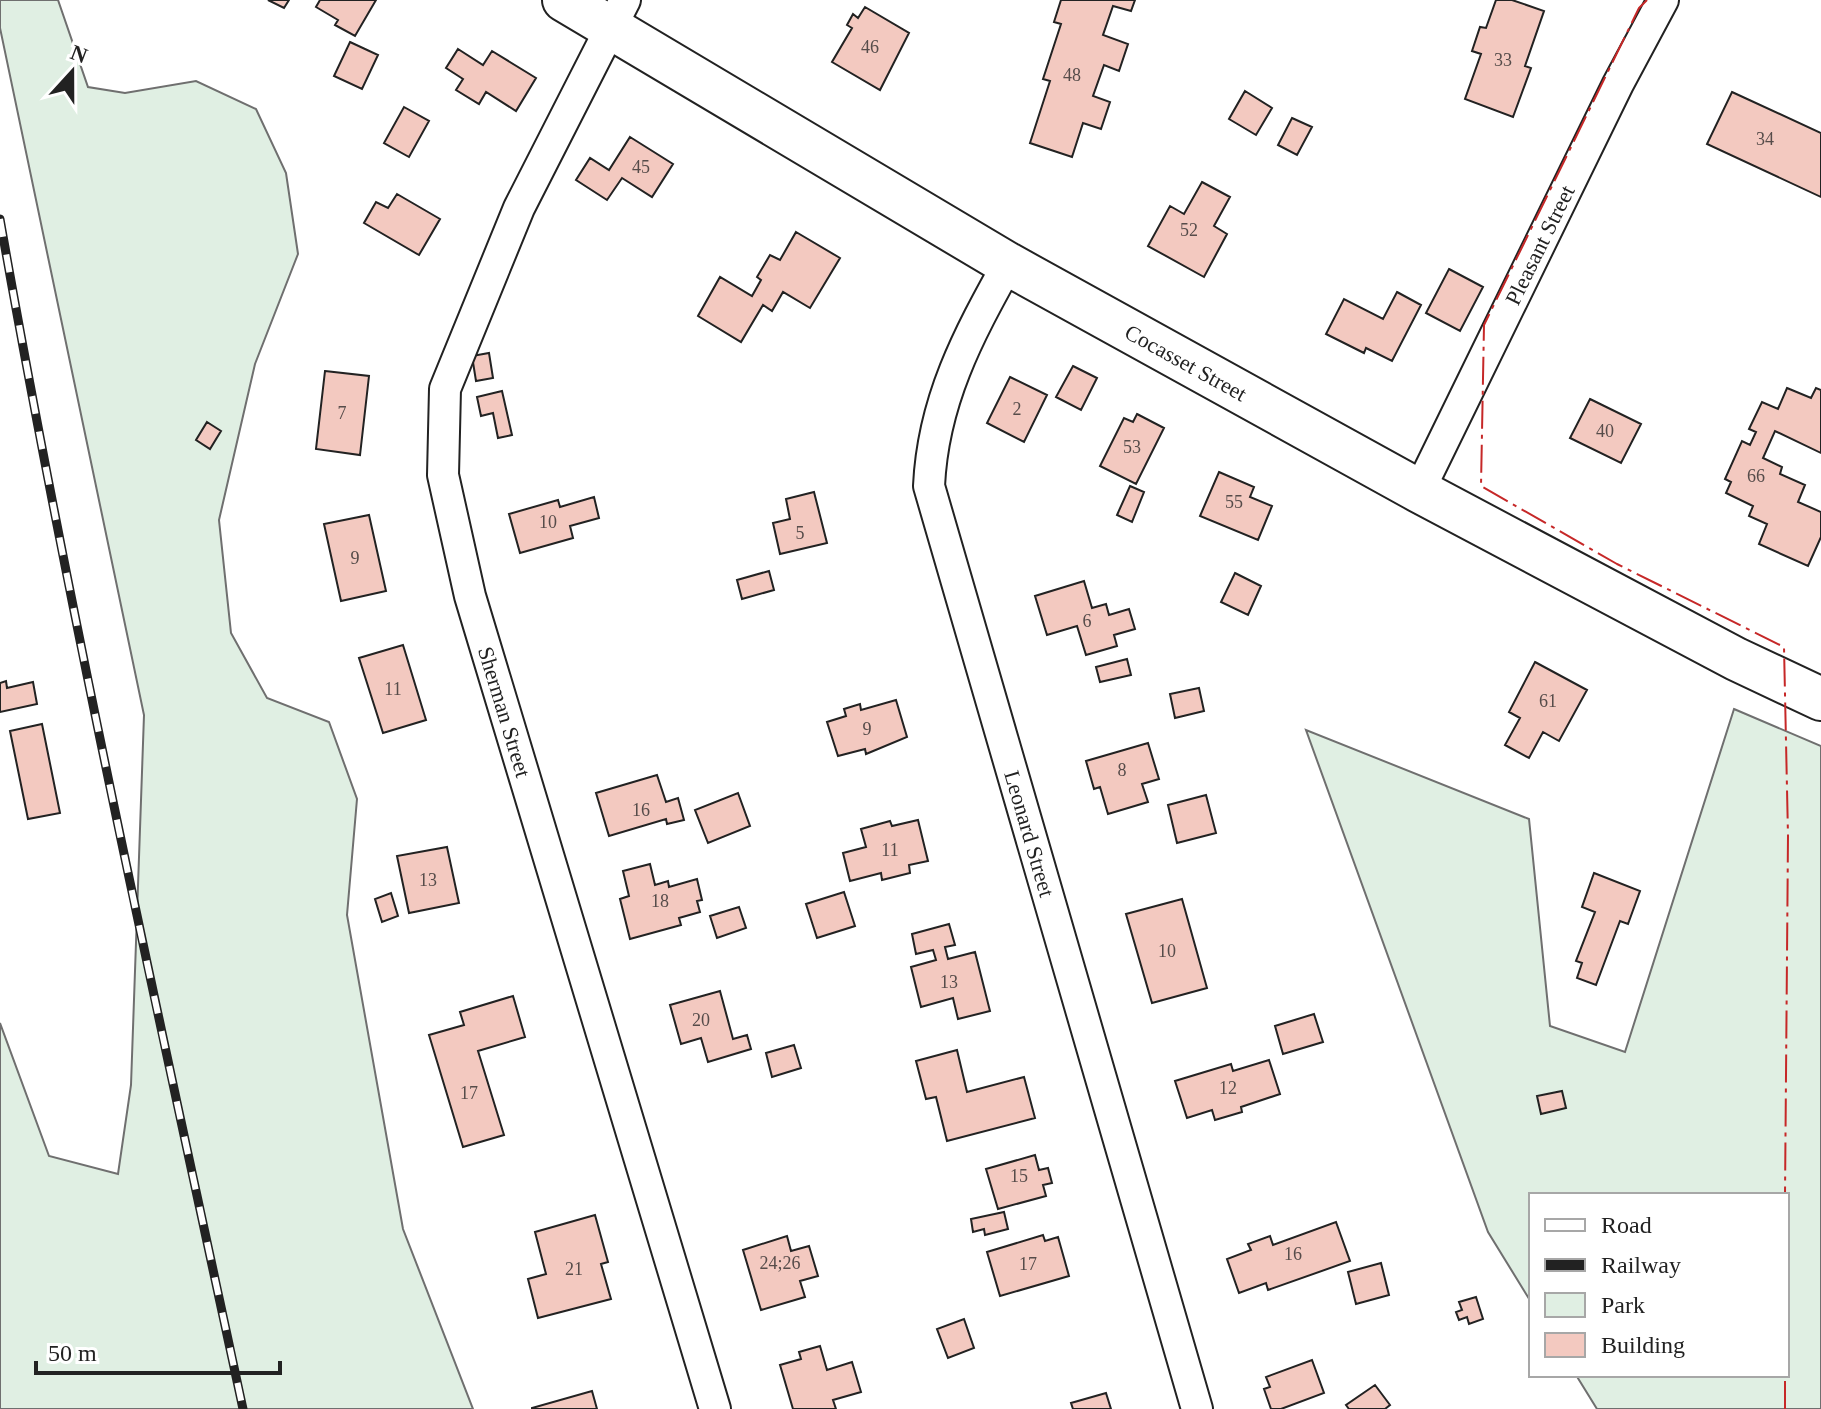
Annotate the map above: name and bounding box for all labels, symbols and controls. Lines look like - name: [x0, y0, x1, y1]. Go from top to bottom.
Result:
- north arrow: [32, 32, 112, 112]
- house number: 46: [861, 37, 879, 57]
- text: N: [67, 39, 91, 68]
- house number: 33: [1494, 50, 1512, 70]
- house number: 48: [1063, 65, 1081, 85]
- house number: 34: [1756, 129, 1774, 149]
- house number: 45: [632, 157, 650, 177]
- street label: Pleasant Street: [1500, 181, 1580, 309]
- house number: 52: [1180, 220, 1198, 240]
- street label: Cocasset Street: [1121, 319, 1251, 406]
- house number: 2: [1013, 399, 1022, 419]
- house number: 7: [338, 403, 347, 423]
- house number: 40: [1596, 421, 1614, 441]
- house number: 53: [1123, 437, 1141, 457]
- house number: 66: [1747, 466, 1765, 486]
- house number: 55: [1225, 492, 1243, 512]
- house number: 10: [539, 512, 557, 532]
- house number: 5: [796, 523, 805, 543]
- house number: 9: [351, 548, 360, 568]
- house number: 6: [1083, 611, 1092, 631]
- street label: Sherman Street: [473, 644, 536, 780]
- house number: 11: [384, 679, 402, 699]
- house number: 61: [1539, 691, 1557, 711]
- house number: 9: [863, 719, 872, 739]
- house number: 8: [1118, 760, 1127, 780]
- street label: Leonard Street: [999, 768, 1060, 900]
- house number: 16: [632, 800, 650, 820]
- house number: 11: [881, 840, 899, 860]
- house number: 13: [419, 870, 437, 890]
- house number: 18: [651, 891, 669, 911]
- house number: 10: [1158, 941, 1176, 961]
- house number: 13: [940, 972, 958, 992]
- house number: 20: [692, 1010, 710, 1030]
- house number: 12: [1219, 1078, 1237, 1098]
- house number: 17: [460, 1083, 478, 1103]
- house number: 15: [1010, 1166, 1028, 1186]
- legend: [1529, 1193, 1789, 1377]
- text: Road: [1601, 1212, 1652, 1238]
- house number: 16: [1284, 1244, 1302, 1264]
- text: Railway: [1601, 1252, 1681, 1278]
- house number: 24;26: [759, 1253, 801, 1273]
- house number: 17: [1019, 1254, 1037, 1274]
- house number: 21: [565, 1259, 583, 1279]
- text: Park: [1601, 1292, 1645, 1318]
- scale bar: [36, 1325, 280, 1375]
- text: Building: [1601, 1332, 1685, 1358]
- text: 50 m: [48, 1340, 97, 1366]

